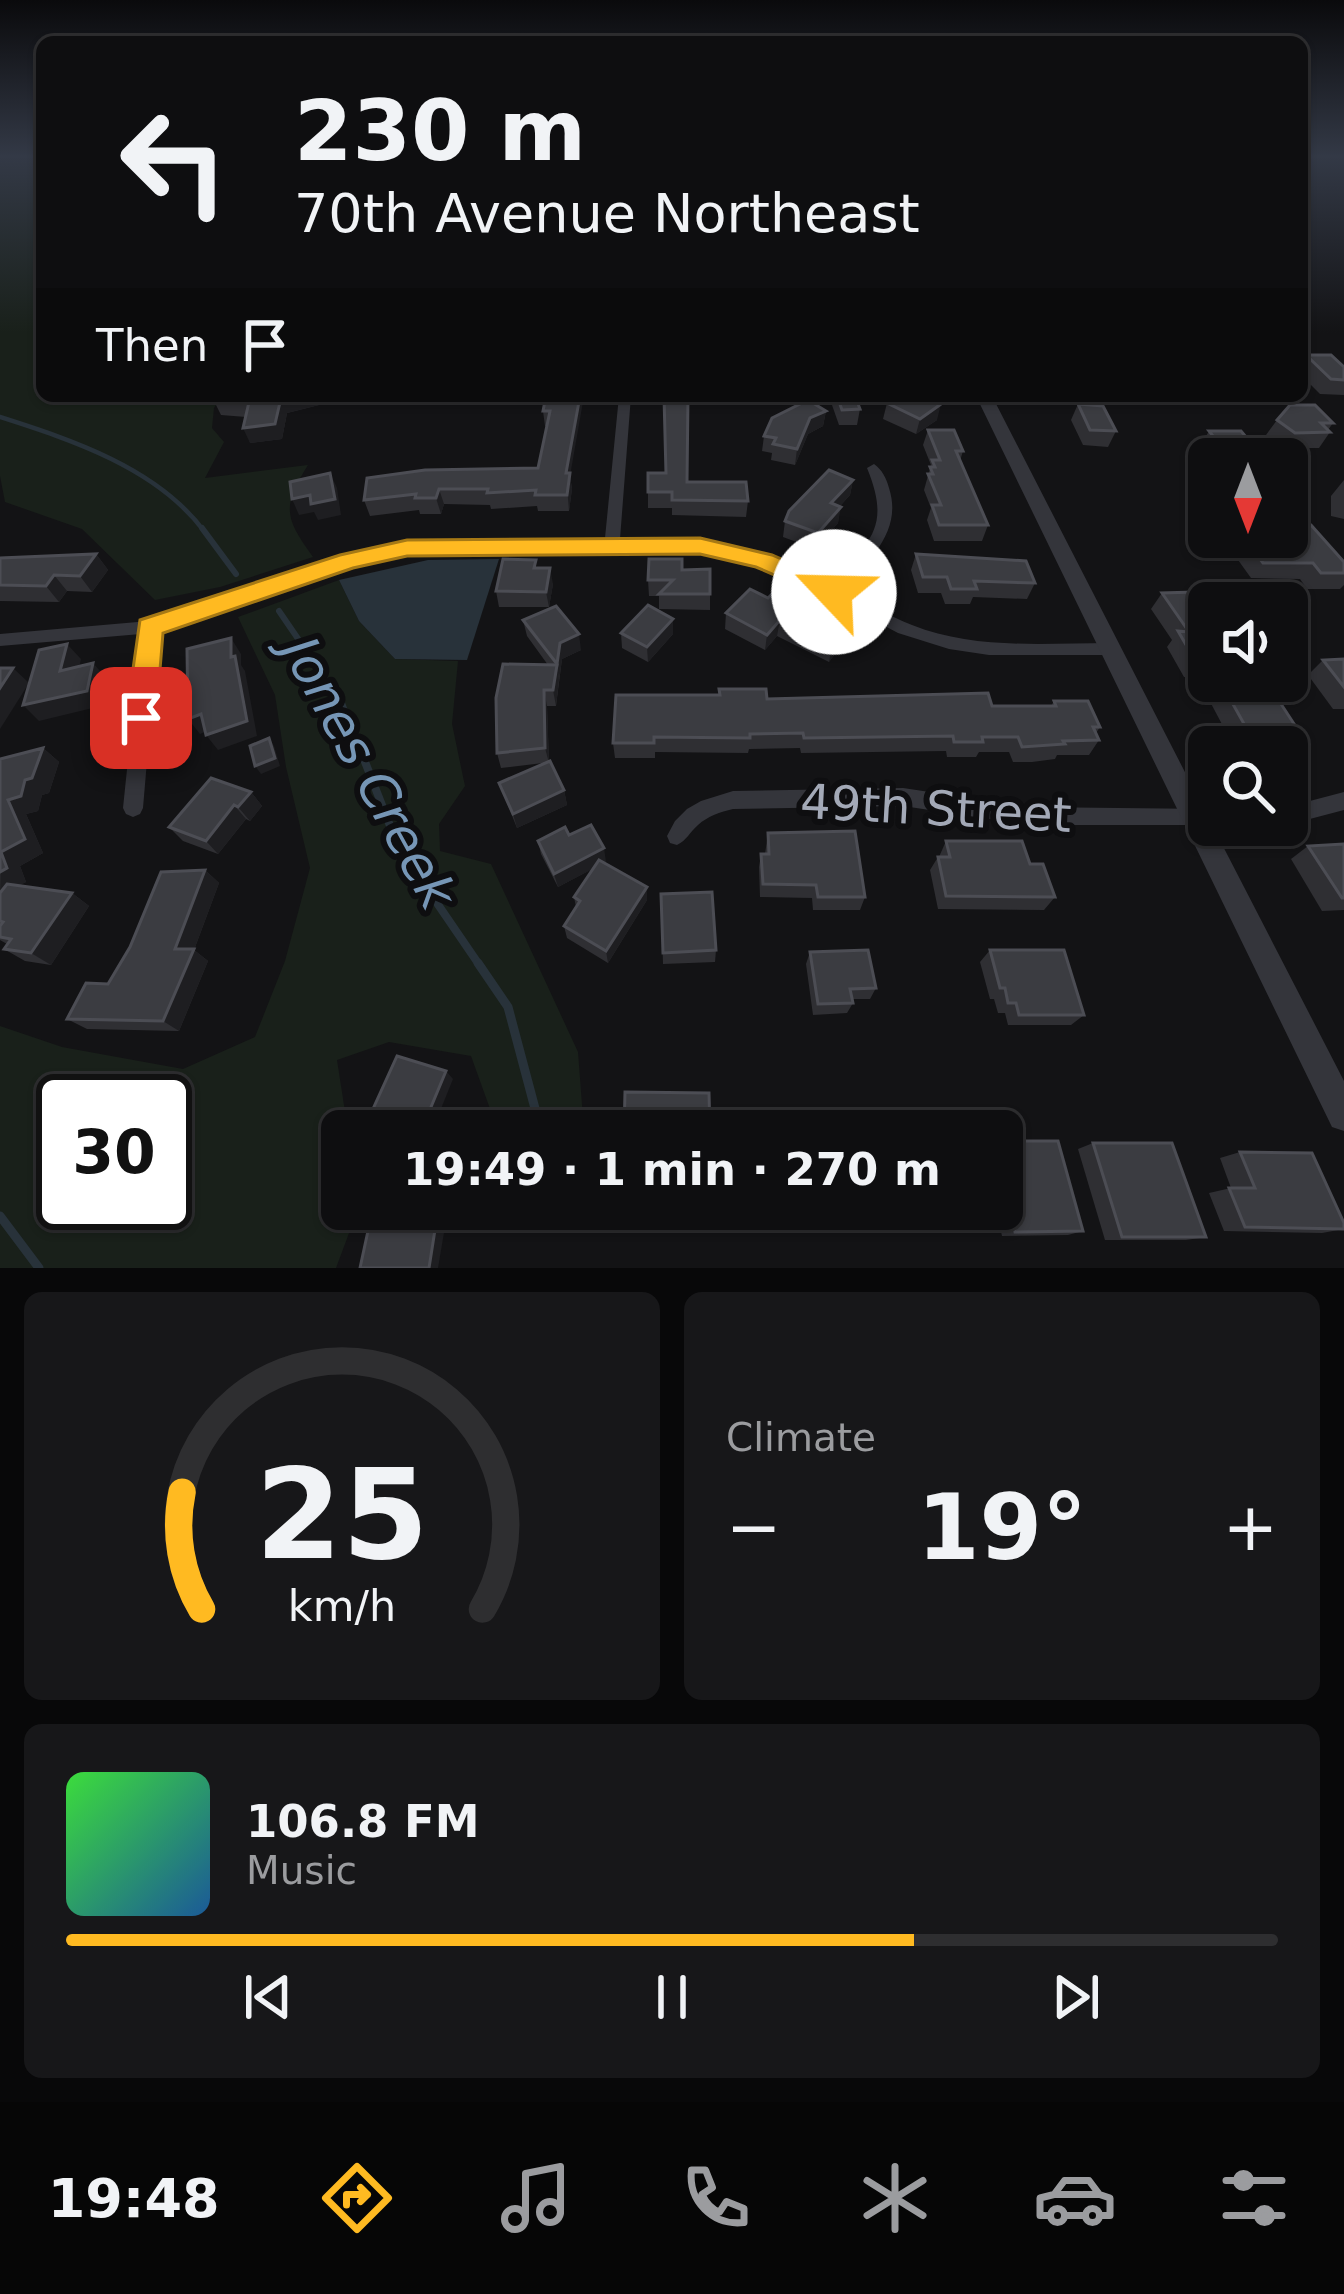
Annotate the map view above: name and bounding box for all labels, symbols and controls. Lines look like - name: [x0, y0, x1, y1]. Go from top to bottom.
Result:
- text: 230 m: [294, 82, 586, 180]
- icon: left: [96, 84, 252, 240]
- text: 70th Avenue Northeast: [294, 182, 920, 245]
- icon: arrive: [232, 312, 298, 378]
- text: Then: [96, 319, 208, 372]
- north arrow: [1188, 438, 1308, 558]
- map controls: [1188, 438, 1308, 846]
- position arrow: [771, 529, 897, 655]
- button: sound: [1188, 582, 1308, 702]
- water label: Jones Creek: [266, 619, 469, 921]
- pin: [90, 667, 192, 769]
- icon: arrive: [108, 685, 174, 751]
- button: search: [1188, 726, 1308, 846]
- street label: 49th Street: [799, 773, 1073, 843]
- speed limit sign: 30: [36, 1074, 192, 1230]
- text: 19:49 · 1 min · 270 m: [403, 1143, 941, 1196]
- text: Climate: [726, 1415, 876, 1460]
- text: 25: [255, 1442, 429, 1587]
- text: 19°: [917, 1475, 1087, 1580]
- text: −: [726, 1489, 781, 1566]
- text: +: [1223, 1489, 1278, 1566]
- text: km/h: [288, 1581, 396, 1631]
- text: 106.8 FM: [246, 1795, 480, 1848]
- text: Music: [246, 1848, 357, 1893]
- icon: previous: [235, 1964, 301, 2030]
- icon: pause: [639, 1964, 705, 2030]
- icon: next: [1043, 1964, 1109, 2030]
- icon: directions: [315, 2156, 399, 2240]
- icon: music: [494, 2156, 578, 2240]
- icon: phone: [674, 2156, 758, 2240]
- icon: climate: [853, 2156, 937, 2240]
- icon: car: [1033, 2156, 1117, 2240]
- icon: filters: [1212, 2156, 1296, 2240]
- text: 19:48: [48, 2167, 220, 2230]

